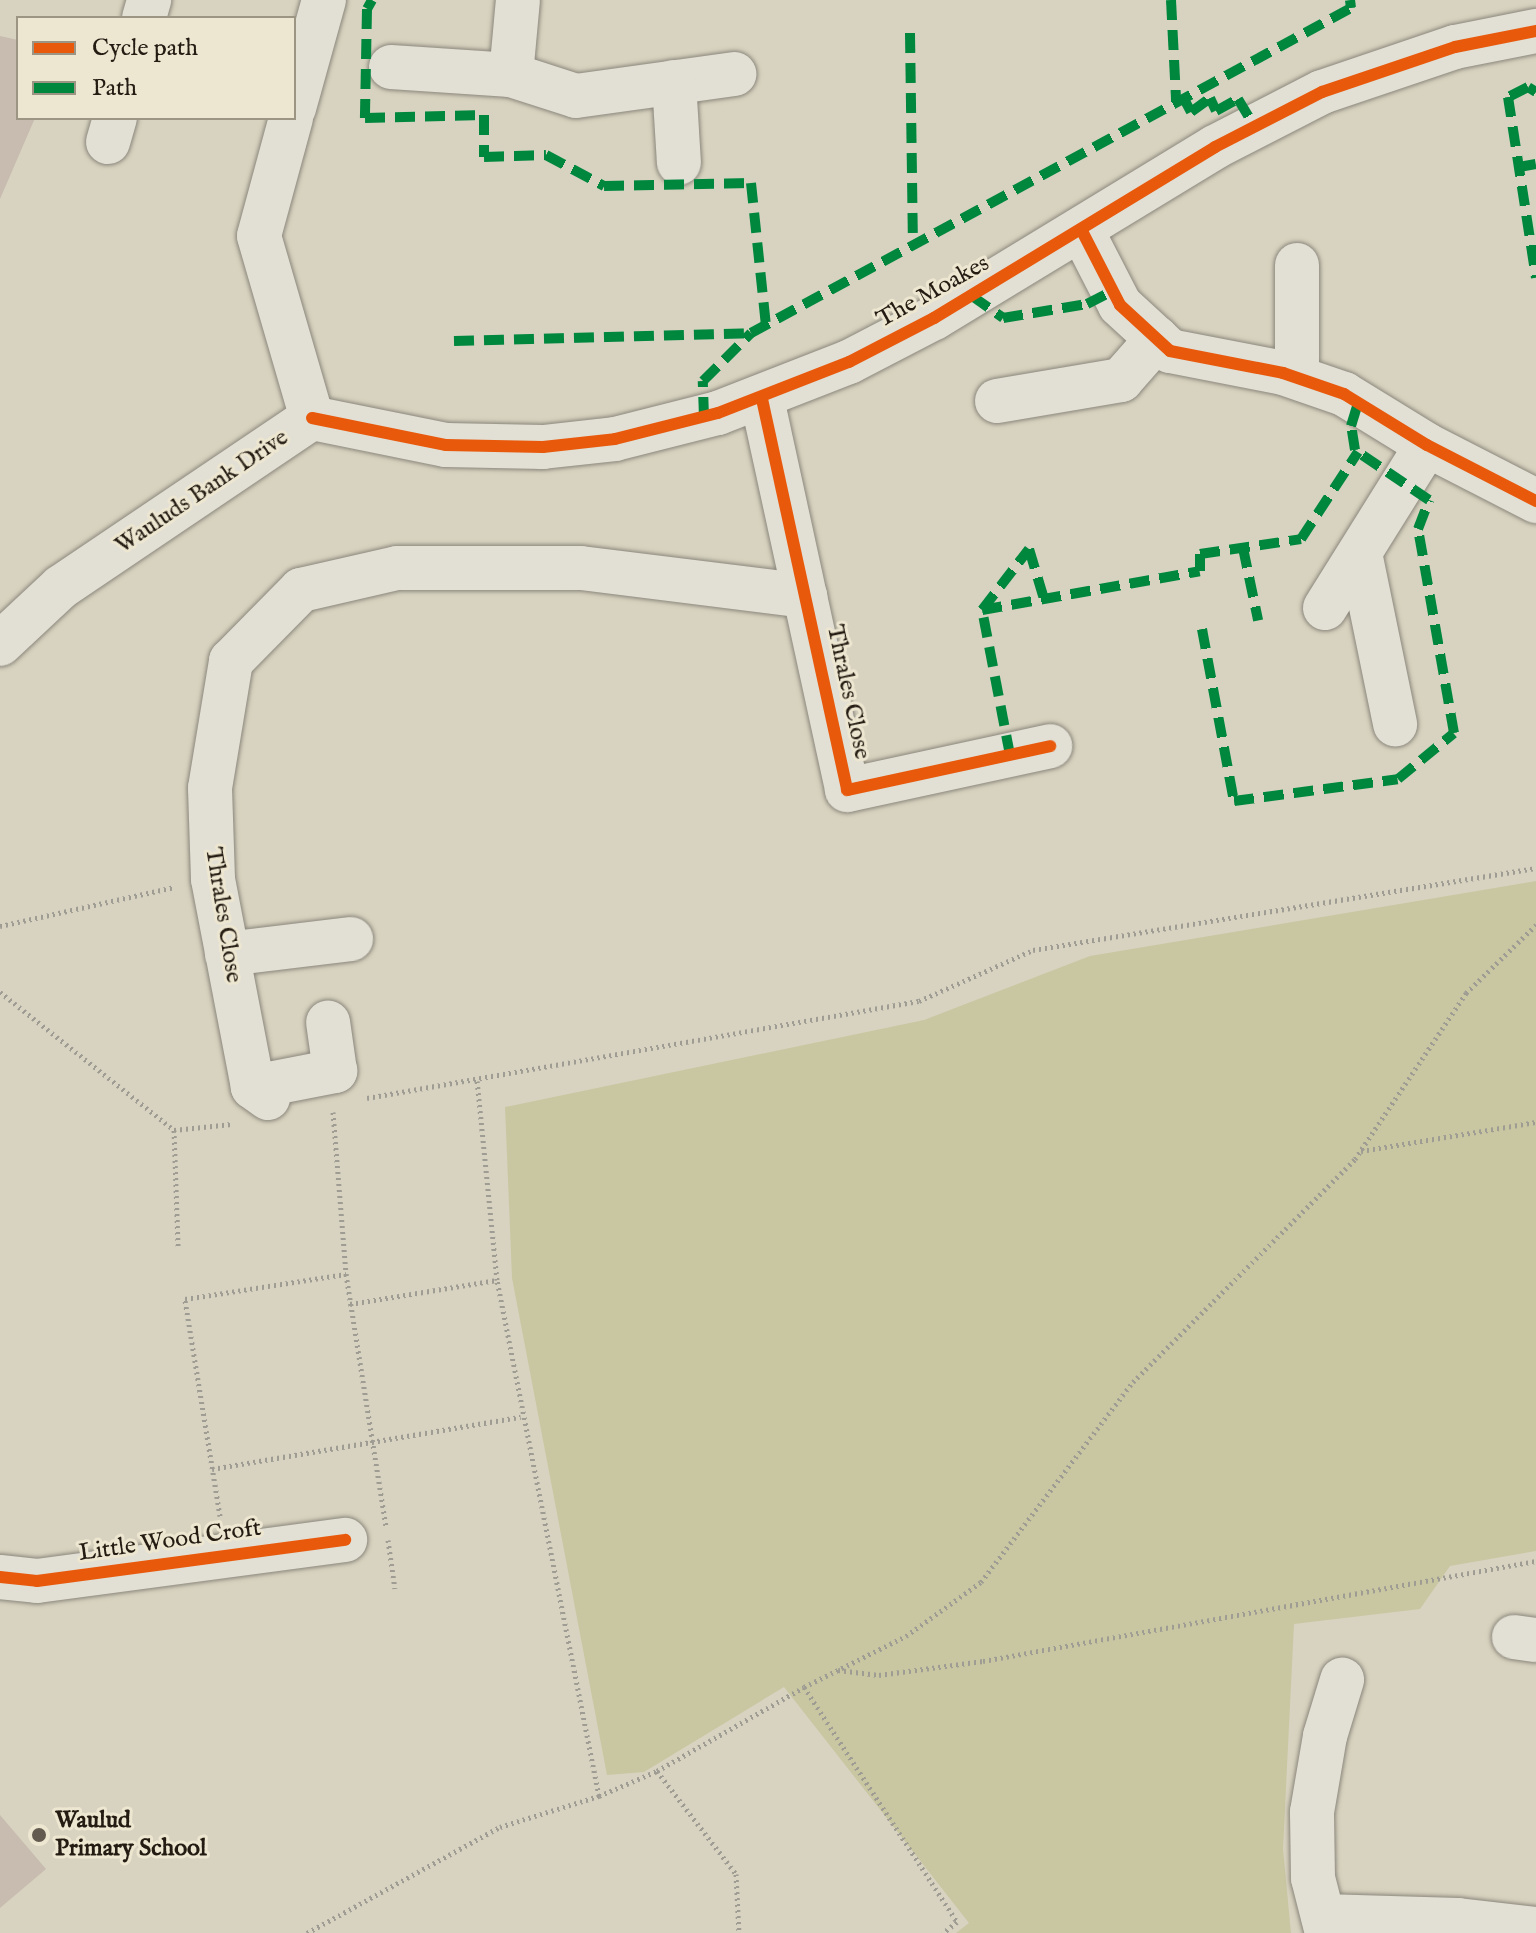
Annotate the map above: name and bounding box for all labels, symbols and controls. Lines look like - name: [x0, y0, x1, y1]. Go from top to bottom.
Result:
- legend: [16, 16, 296, 120]
- text: Cycle path: [92, 33, 198, 64]
- text: Path: [92, 73, 137, 104]
- street label: The Moakes: [872, 249, 994, 335]
- street label: Wauluds Bank Drive: [110, 423, 294, 561]
- street label: Thrales Close: [820, 622, 876, 762]
- street label: Thrales Close: [198, 845, 248, 985]
- street label: Little Wood Croft: [77, 1514, 263, 1568]
- place label: Waulud Primary School: [55, 1807, 207, 1863]
- marker: Waulud Primary School: [30, 1826, 48, 1844]

